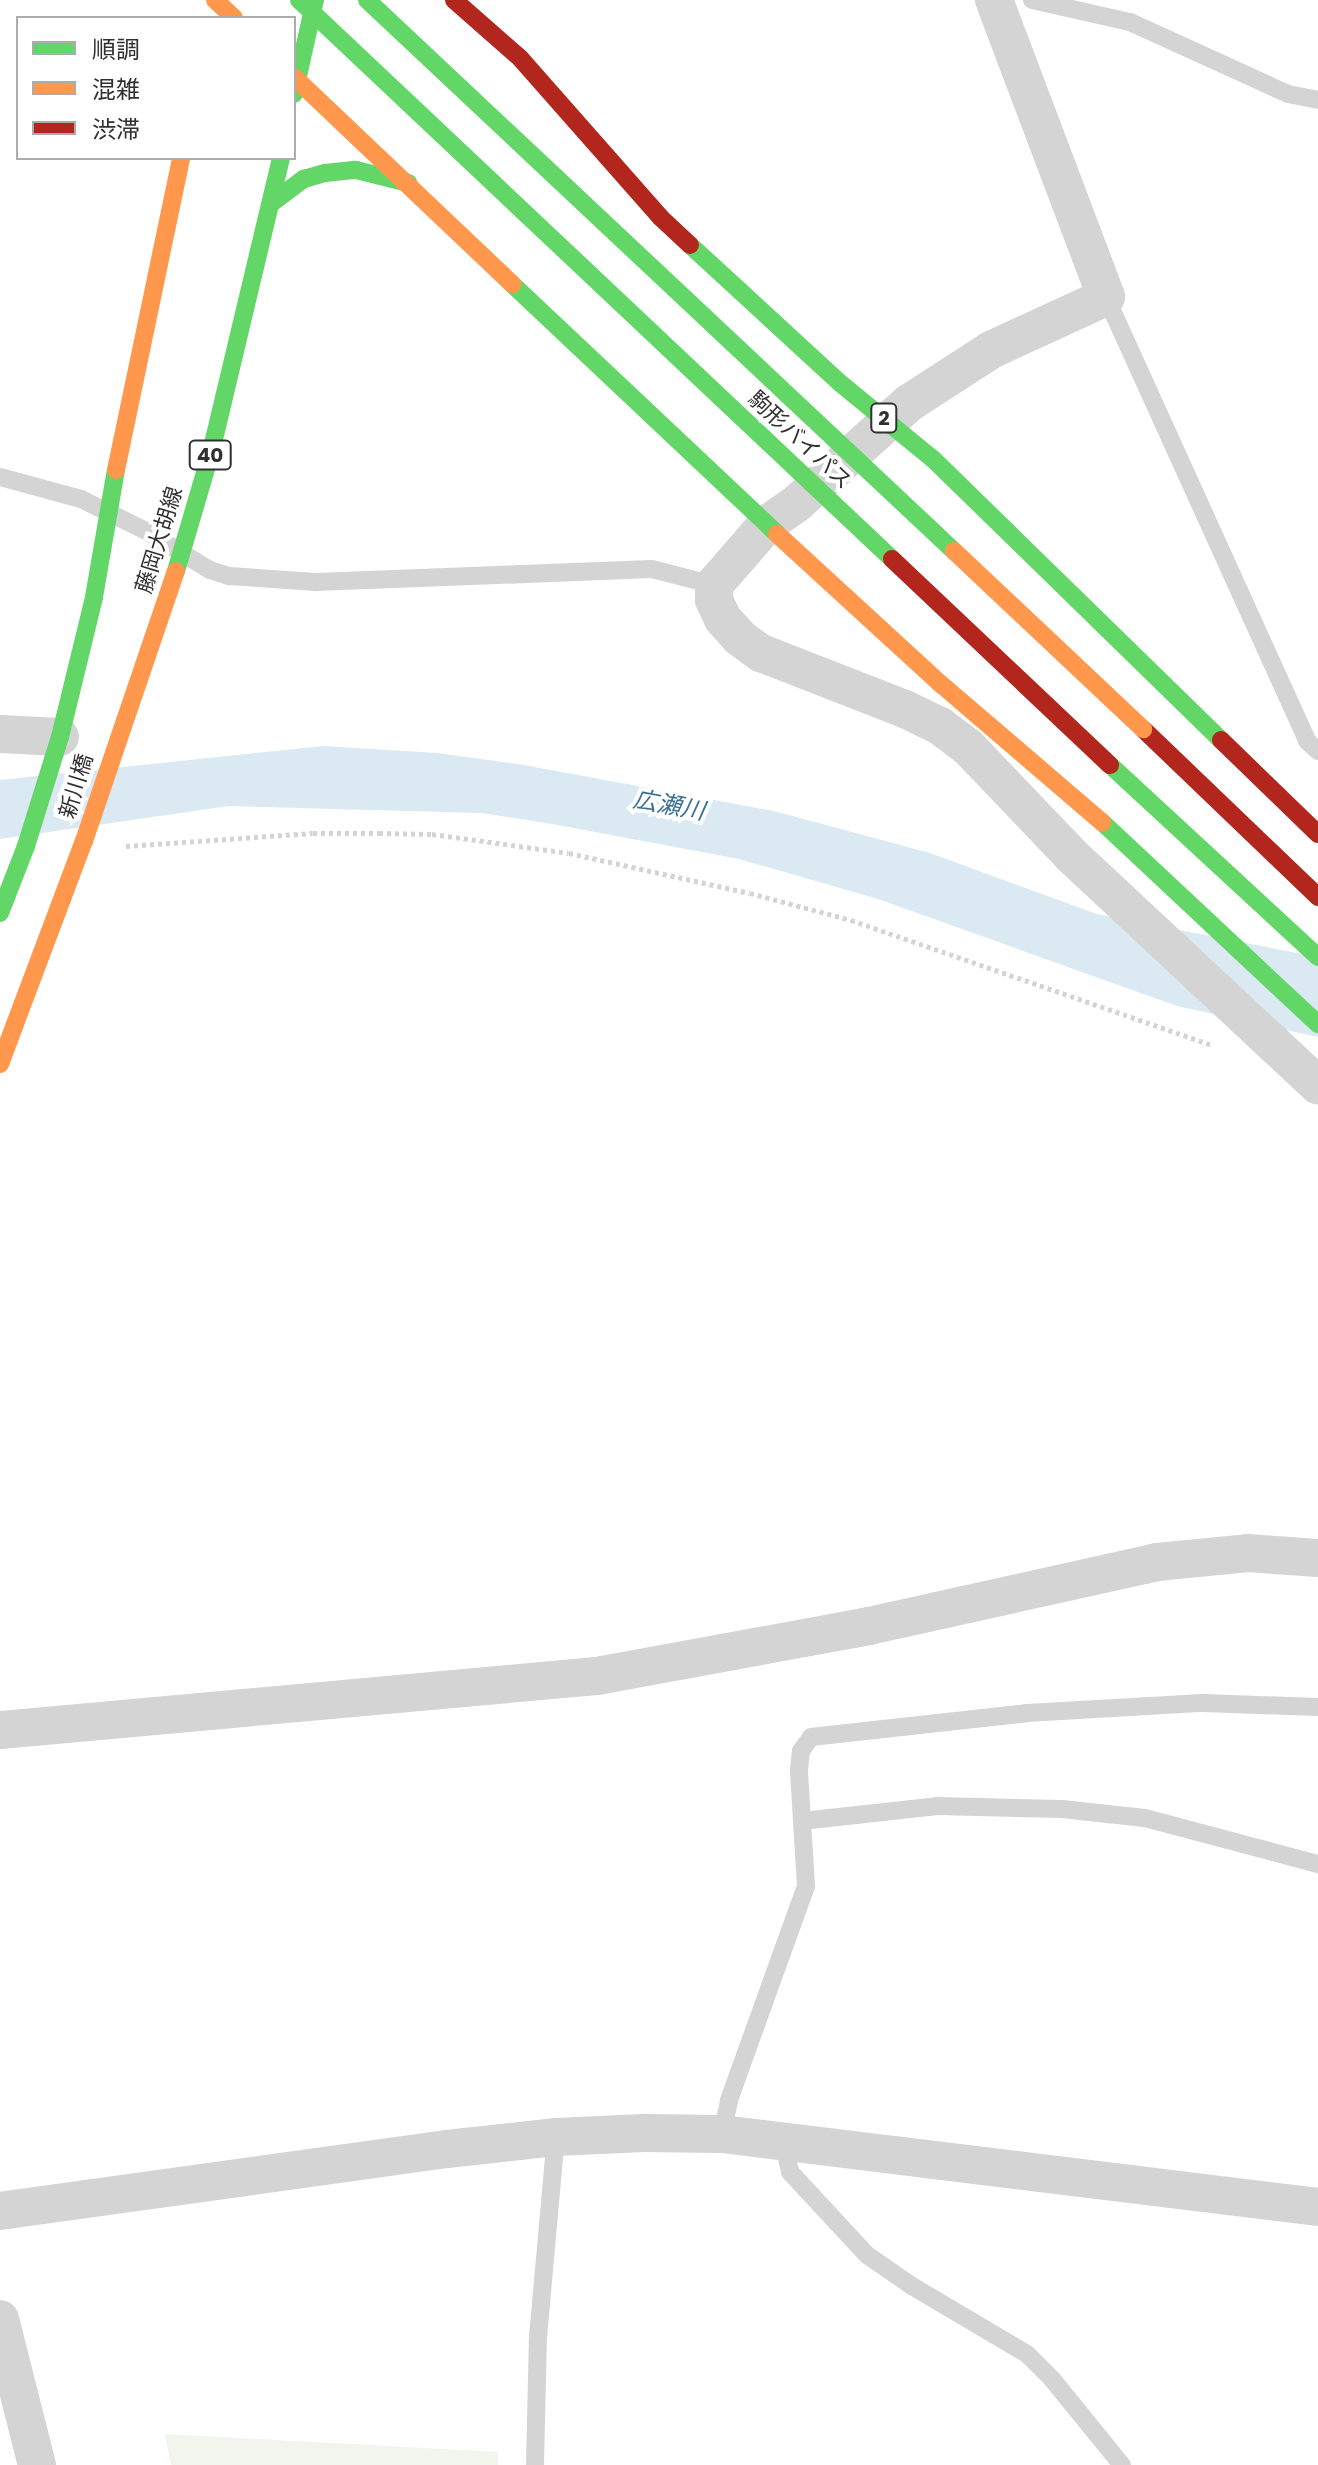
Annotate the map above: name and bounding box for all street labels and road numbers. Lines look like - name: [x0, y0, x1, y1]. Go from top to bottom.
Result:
- street label: 駒形バイパス: [743, 385, 857, 495]
- road number: 2: [870, 402, 898, 434]
- road number: 40: [188, 439, 232, 471]
- street label: 藤岡大胡線: [130, 484, 188, 596]
- street label: 新川橋: [54, 751, 98, 821]

